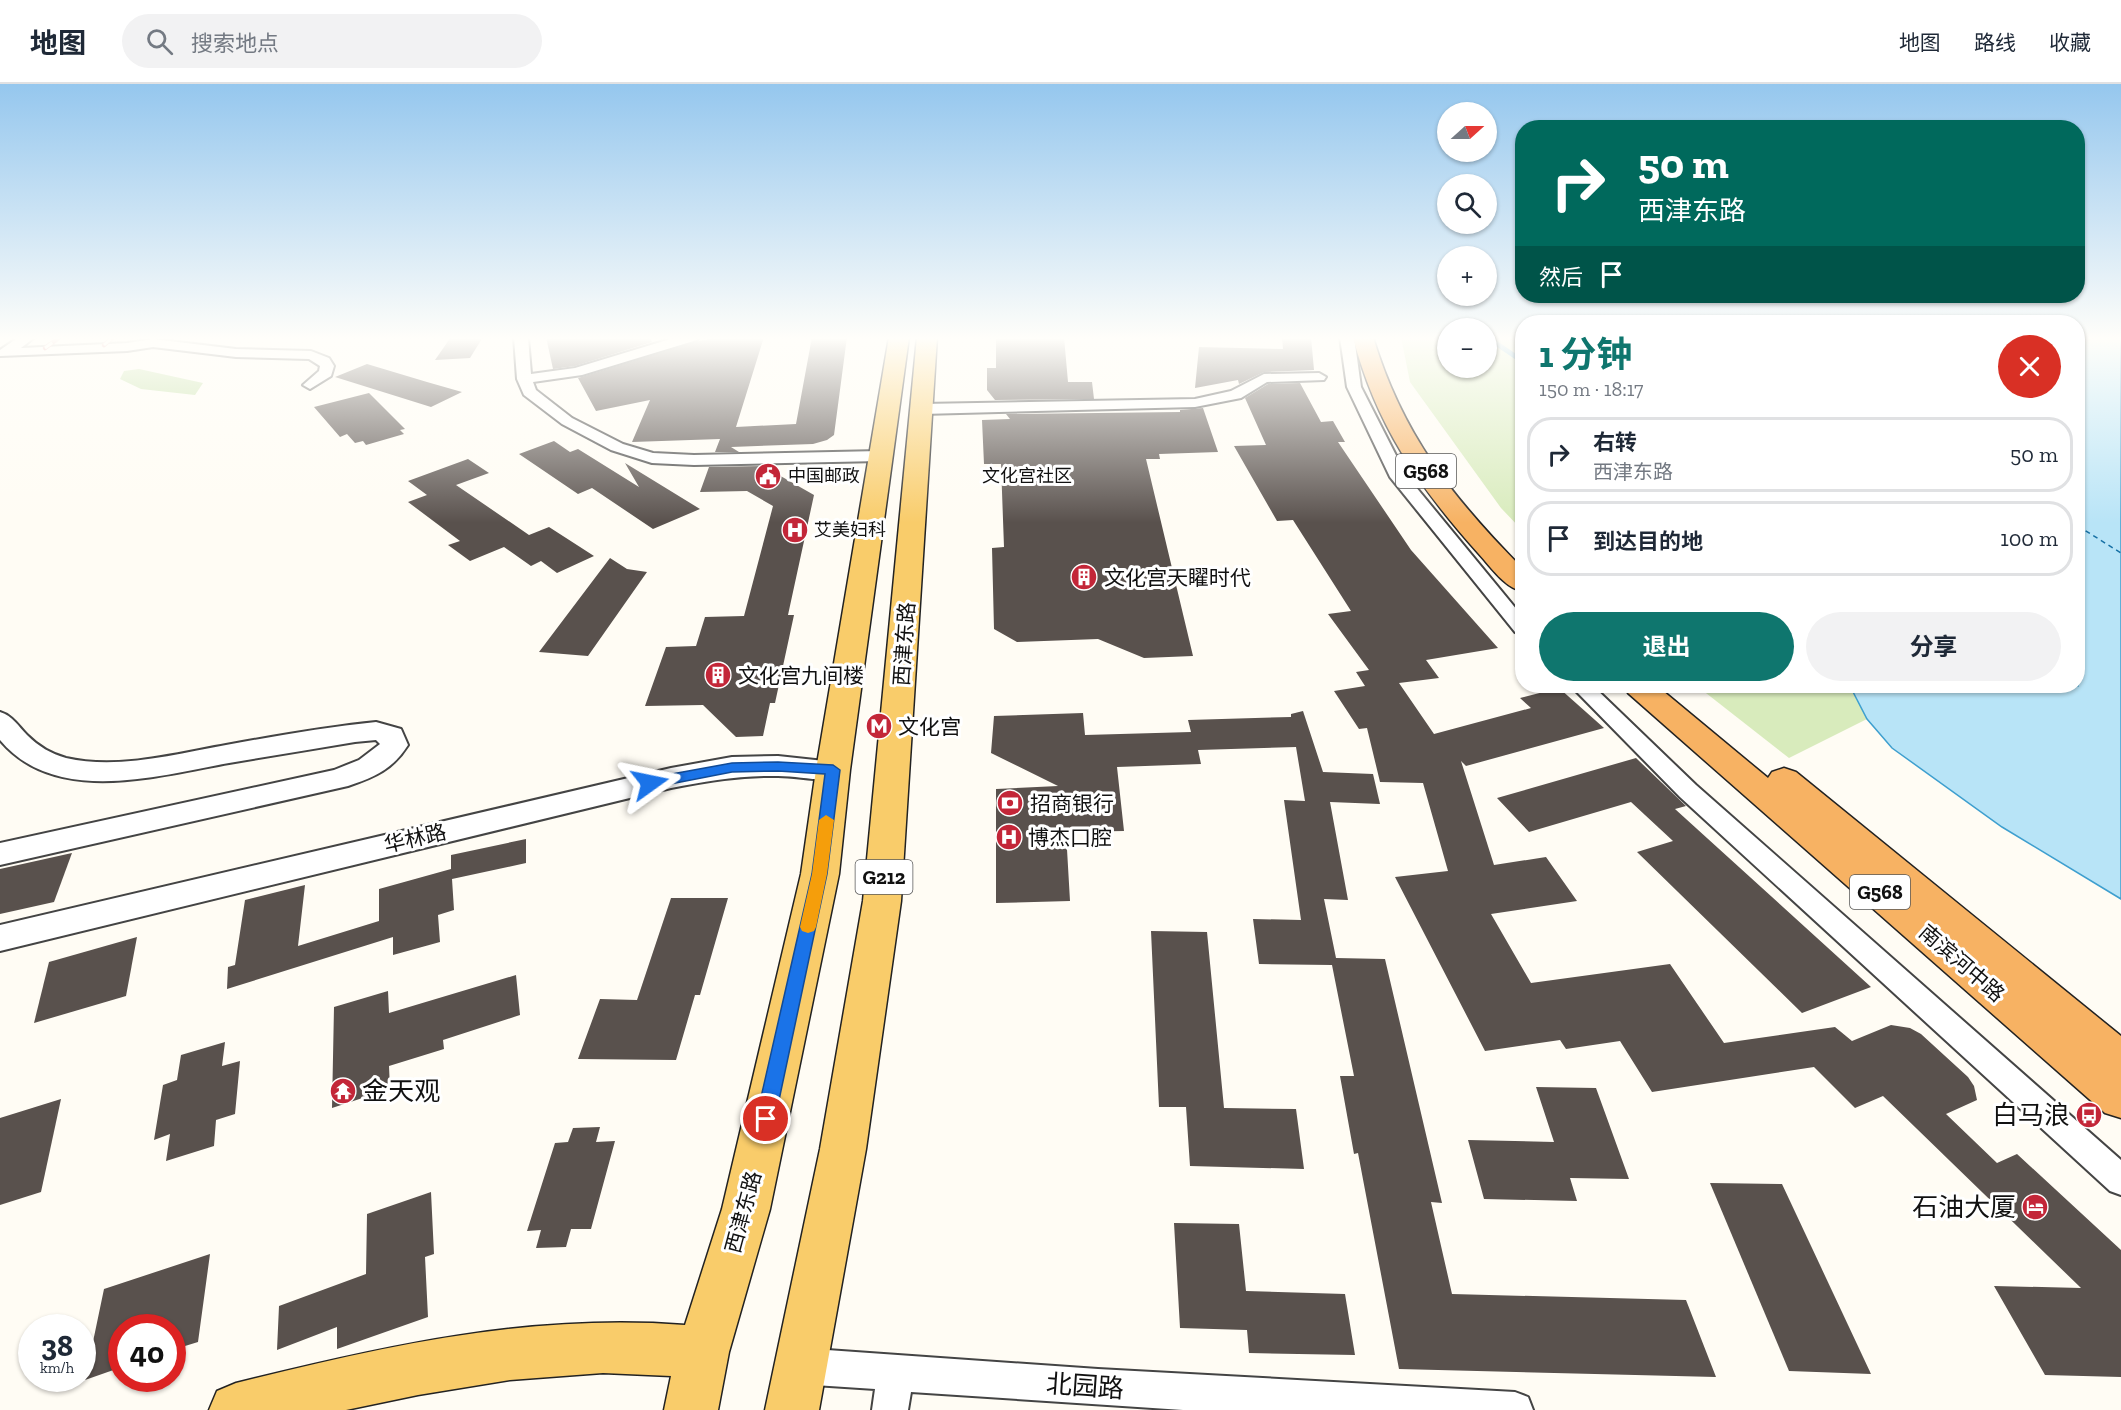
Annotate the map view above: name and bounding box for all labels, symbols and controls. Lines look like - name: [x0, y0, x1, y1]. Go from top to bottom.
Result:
- search box: [122, 14, 542, 68]
- icon: search: [143, 25, 176, 58]
- text: 地图: [30, 27, 86, 60]
- text: 搜索地点: [191, 30, 279, 57]
- text: 地图: [1899, 30, 1941, 55]
- text: 路线: [1974, 30, 2016, 55]
- text: 收藏: [2049, 30, 2091, 55]
- north arrow: [1437, 102, 1497, 162]
- map controls: [1437, 102, 1497, 378]
- text: 50 m: [1638, 138, 1729, 189]
- icon: right: [1539, 144, 1617, 222]
- button: search: [1437, 174, 1497, 234]
- text: 西津东路: [1638, 195, 1746, 227]
- button: +: [1437, 246, 1497, 306]
- icon: arrive: [1595, 258, 1628, 291]
- text: 然后: [1539, 264, 1583, 291]
- button: −: [1437, 318, 1497, 378]
- text: 1 分钟: [1539, 333, 1632, 376]
- button: close: [1998, 335, 2061, 398]
- text: 150 m · 18:17: [1539, 377, 1643, 401]
- text: 右转: [1593, 429, 1637, 456]
- icon: right: [1542, 438, 1575, 471]
- text: 50 m: [2010, 441, 2058, 468]
- road number: G568: [1396, 454, 1456, 488]
- text: 西津东路: [1593, 460, 1673, 484]
- public building icon: 中国邮政: [753, 461, 783, 491]
- place label: 中国邮政: [788, 465, 860, 487]
- district label: 文化宫社区: [982, 465, 1072, 487]
- hospital icon: 艾美妇科: [780, 515, 810, 545]
- place label: 艾美妇科: [814, 519, 886, 541]
- icon: arrive: [1542, 522, 1575, 555]
- text: 100 m: [2000, 525, 2058, 552]
- text: 到达目的地: [1593, 528, 1703, 555]
- building icon: 文化宫天矅时代: [1069, 562, 1099, 592]
- place label: 文化宫天矅时代: [1104, 565, 1251, 590]
- street label: 西津东路: [889, 601, 919, 687]
- button: 退出: [1539, 612, 1794, 681]
- button: 分享: [1806, 612, 2061, 681]
- building icon: 文化宫九间楼: [703, 660, 733, 690]
- place label: 文化宫九间楼: [738, 663, 864, 688]
- metro station icon: 文化宫: [864, 711, 894, 741]
- place label: 文化宫: [898, 714, 961, 739]
- position arrow: [618, 751, 682, 815]
- bank icon: 招商银行: [995, 788, 1025, 818]
- place label: 招商银行: [1030, 791, 1114, 816]
- street label: 华林路: [381, 819, 449, 857]
- hospital icon: 博杰口腔: [994, 822, 1024, 852]
- place label: 博杰口腔: [1028, 825, 1112, 850]
- road number: G212: [856, 860, 912, 894]
- road number: G568: [1850, 875, 1910, 909]
- street label: 南滨河中路: [1914, 919, 2010, 1007]
- place label: 金天观: [362, 1075, 440, 1107]
- temple icon: 金天观: [328, 1076, 358, 1106]
- pin: [740, 1093, 791, 1144]
- place label: 白马浪: [1992, 1099, 2070, 1131]
- bus stop icon: 白马浪: [2074, 1100, 2104, 1130]
- icon: arrive: [749, 1102, 782, 1135]
- street label: 西津东路: [720, 1168, 766, 1256]
- place label: 石油大厦: [1912, 1191, 2016, 1223]
- hotel icon: 石油大厦: [2020, 1192, 2050, 1222]
- speed limit sign: 40: [108, 1314, 186, 1392]
- text: 38: [41, 1328, 73, 1364]
- text: km/h: [40, 1359, 74, 1377]
- street label: 北园路: [1045, 1367, 1125, 1405]

